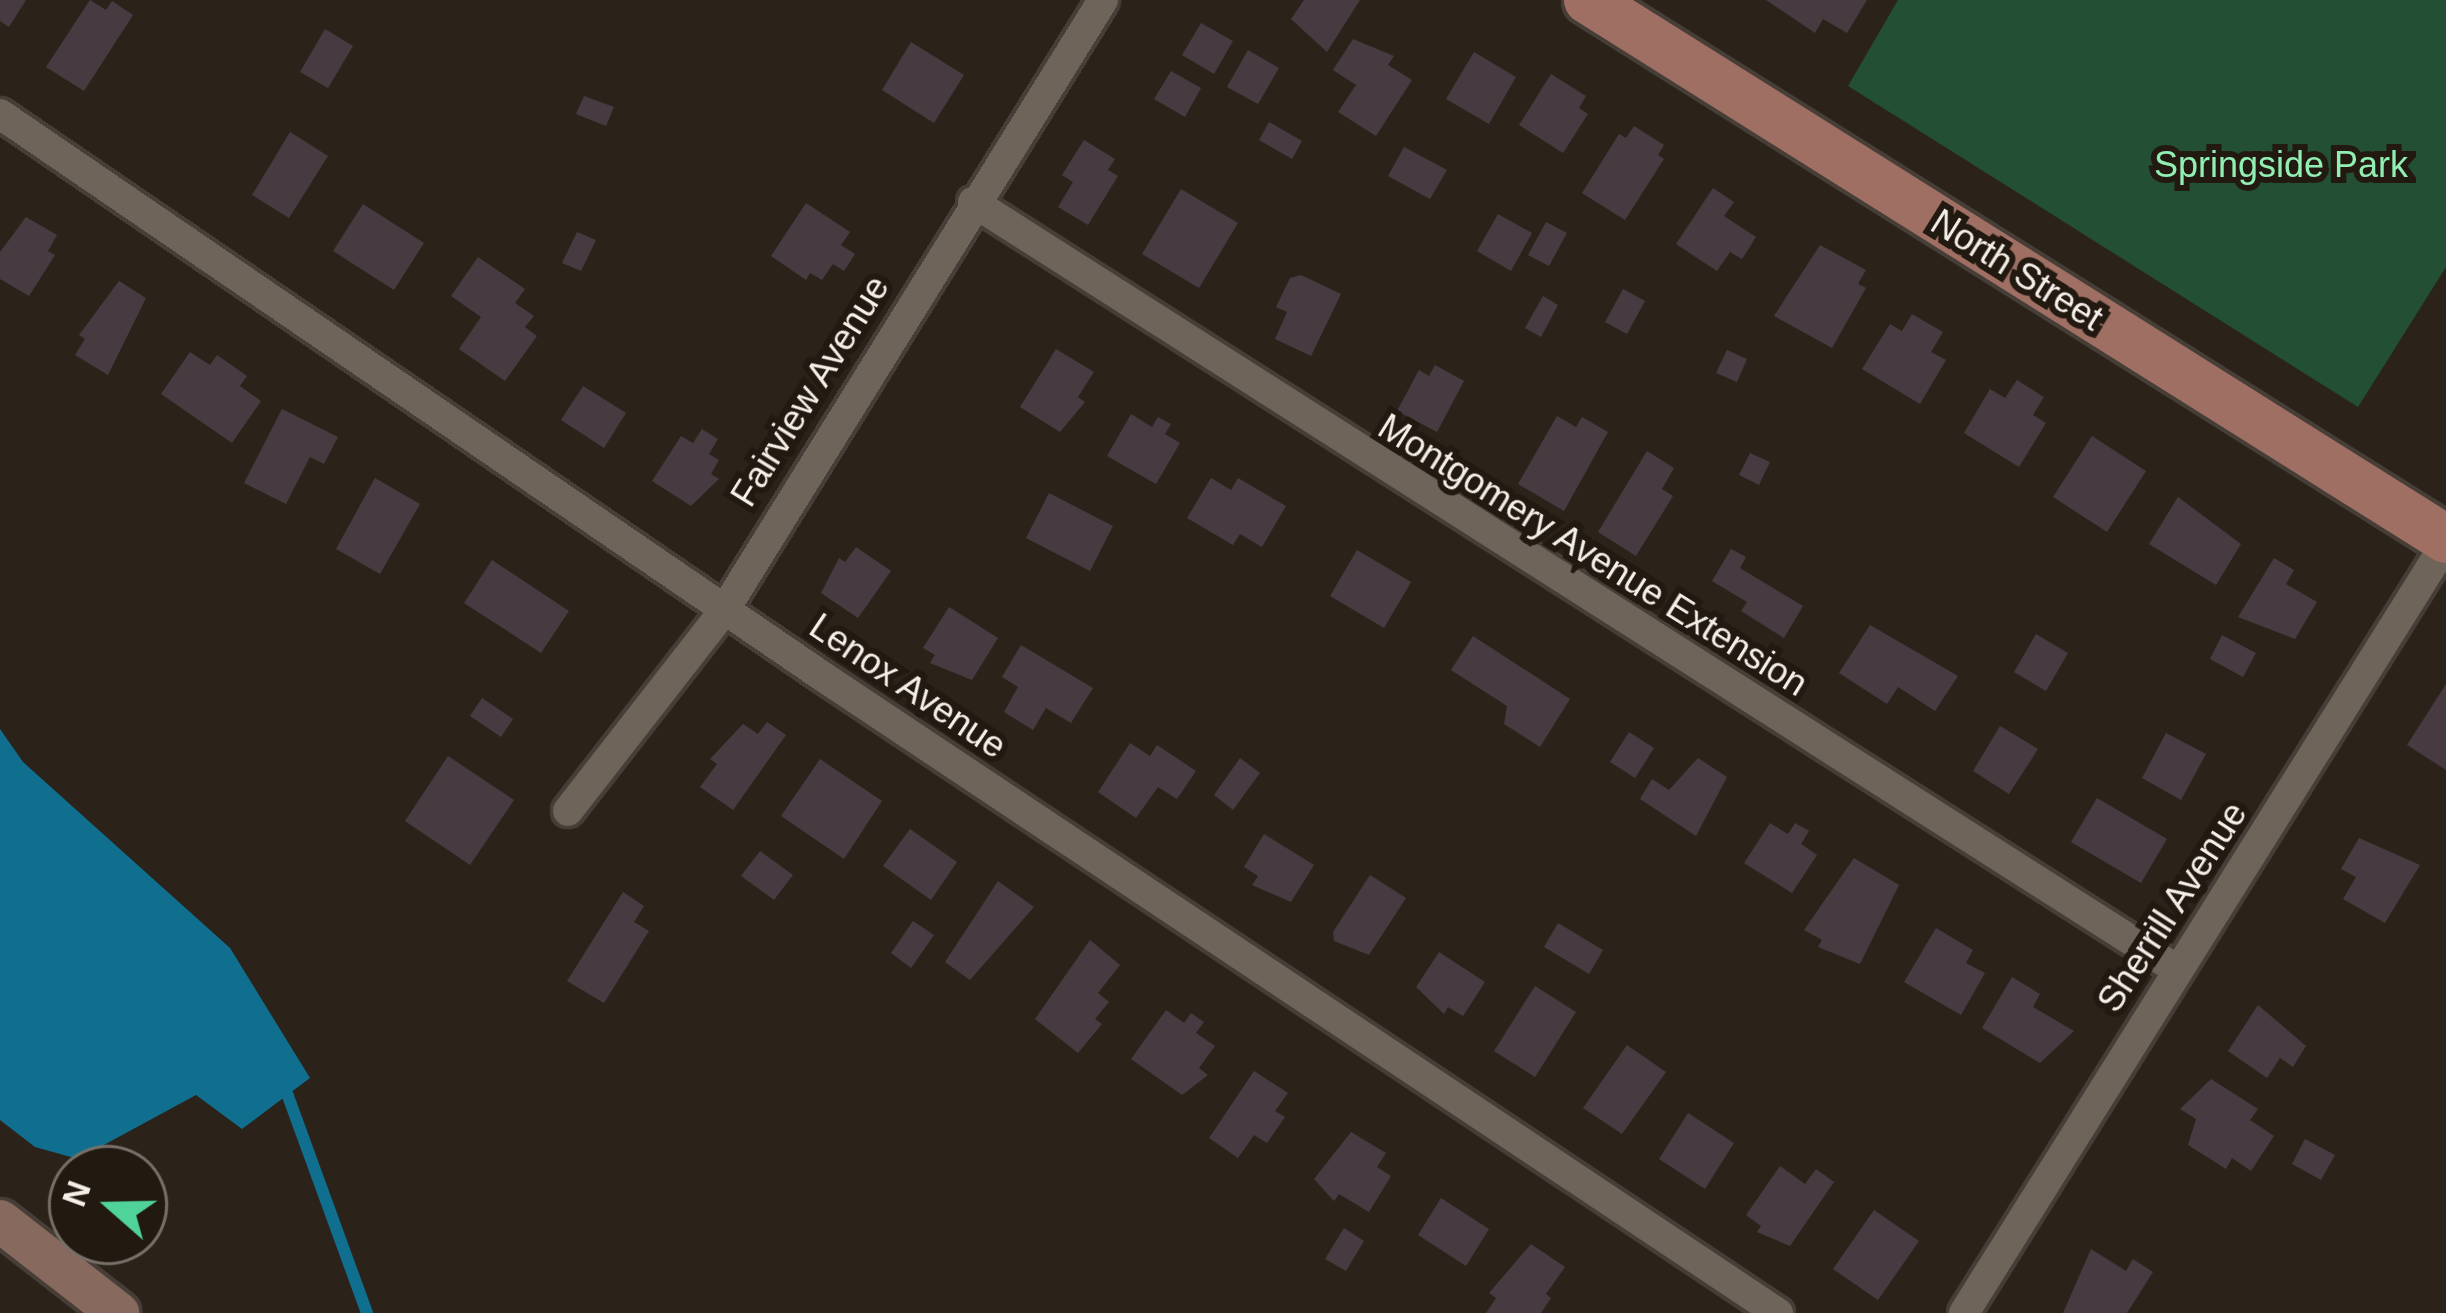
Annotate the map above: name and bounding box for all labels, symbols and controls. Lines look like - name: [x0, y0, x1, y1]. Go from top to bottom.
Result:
- park label: Springside Park: [2154, 143, 2408, 187]
- street label: North Street: [1923, 200, 2111, 340]
- street label: Fairview Avenue: [721, 267, 899, 515]
- street label: Montgomery Avenue Extension: [1370, 404, 1816, 706]
- street label: Lenox Avenue: [801, 604, 1015, 768]
- street label: Sherrill Avenue: [2088, 793, 2256, 1021]
- north arrow: [48, 1145, 168, 1265]
- text: N: [55, 1176, 98, 1211]

